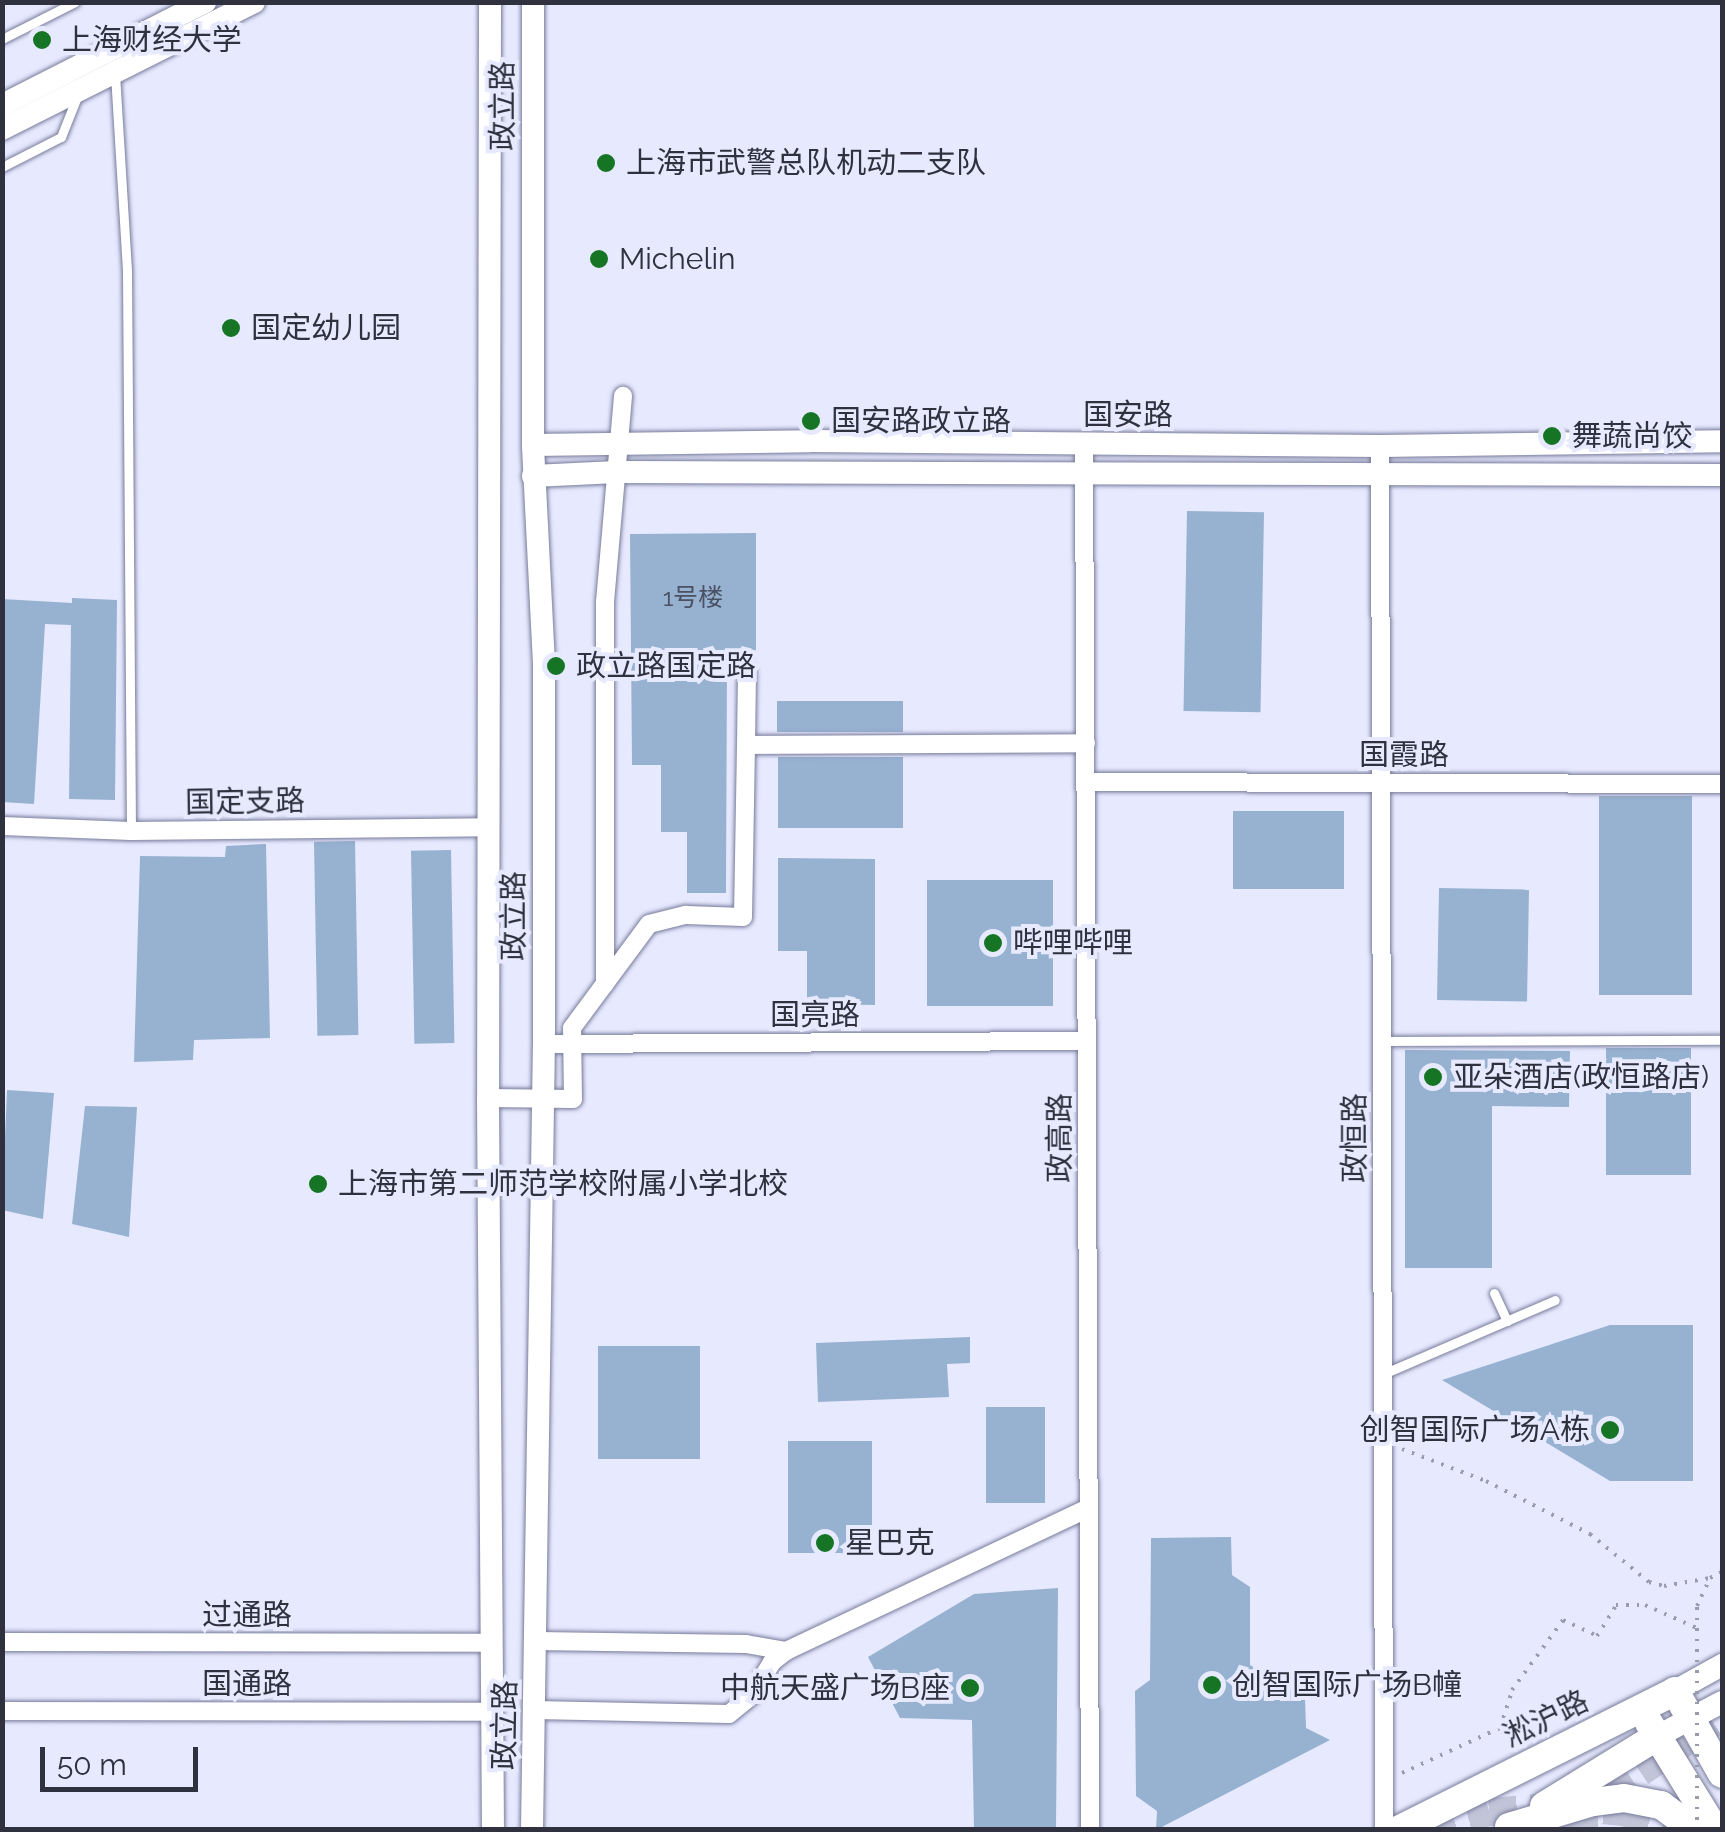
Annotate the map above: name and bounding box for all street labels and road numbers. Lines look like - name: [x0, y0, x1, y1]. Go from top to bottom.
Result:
- street label: 政立路: [485, 61, 521, 151]
- street label: 国安路: [1083, 397, 1173, 433]
- street label: 国霞路: [1359, 737, 1449, 773]
- street label: 国定支路: [185, 783, 305, 821]
- street label: 政立路: [496, 871, 532, 961]
- street label: 国亮路: [770, 997, 860, 1033]
- street label: 政高路: [1042, 1093, 1078, 1183]
- street label: 政恒路: [1337, 1093, 1373, 1183]
- street label: 过通路: [202, 1597, 292, 1633]
- street label: 国通路: [202, 1666, 292, 1702]
- street label: 政立路: [486, 1680, 524, 1770]
- street label: 淞沪路: [1498, 1683, 1594, 1755]

